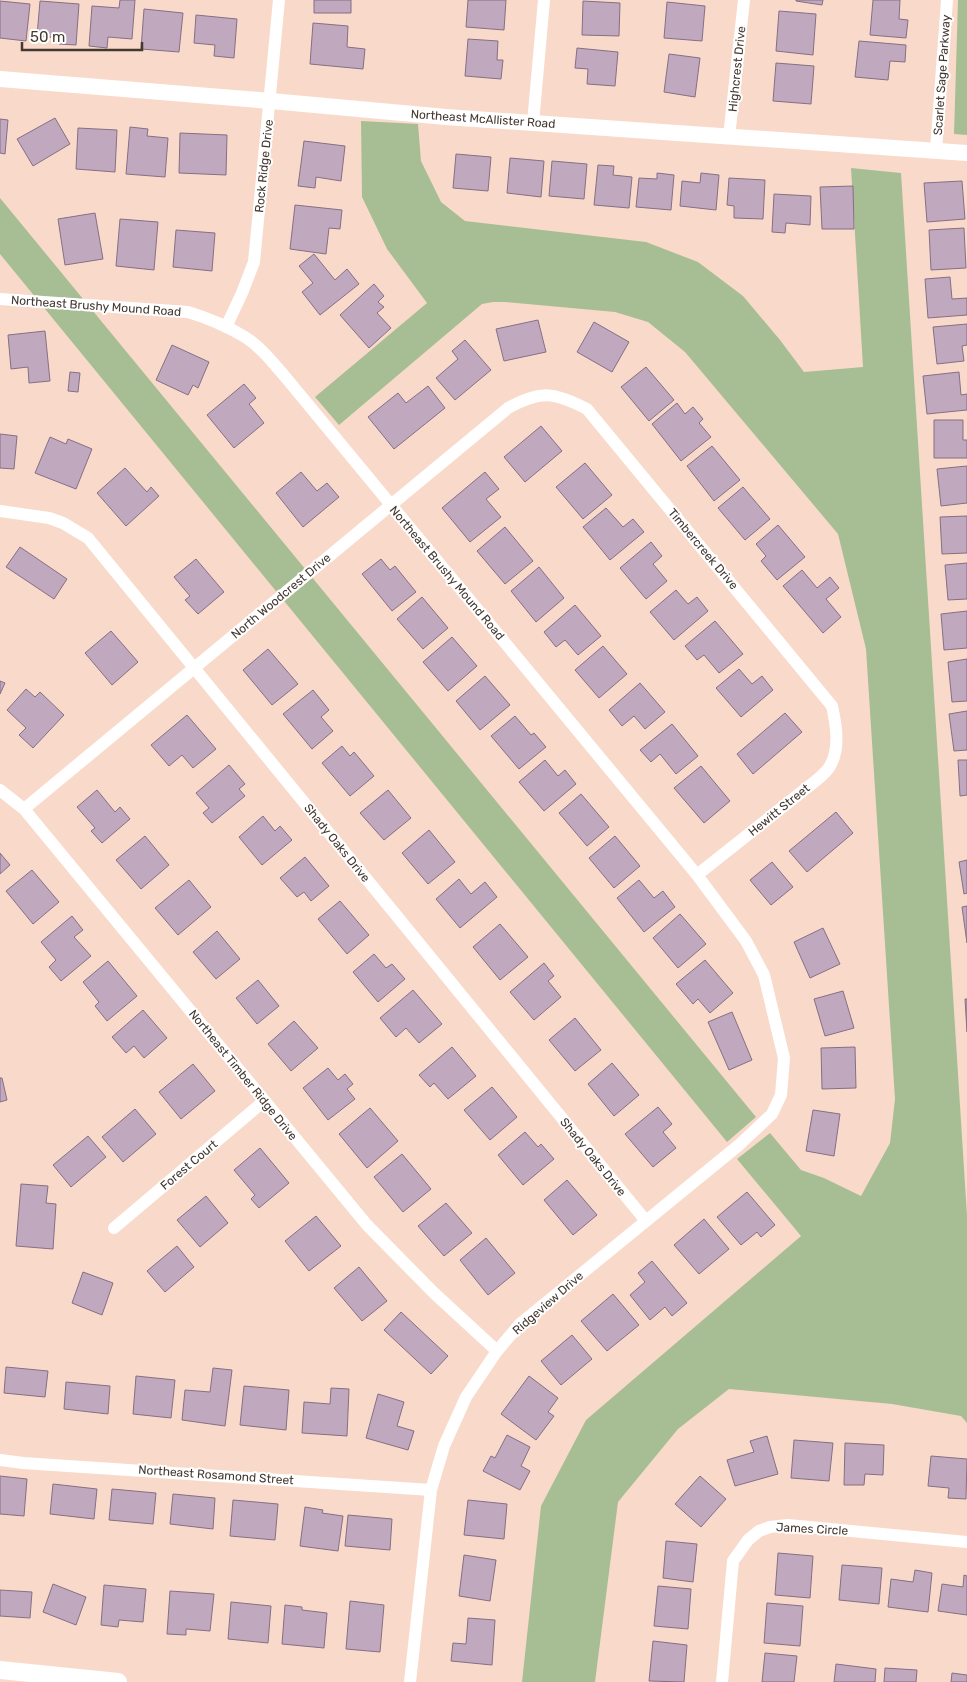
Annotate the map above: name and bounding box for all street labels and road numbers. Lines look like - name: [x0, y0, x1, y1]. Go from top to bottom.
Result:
- street label: Scarlet Sage Parkway: [931, 14, 953, 136]
- street label: Highcrest Drive: [726, 25, 749, 113]
- street label: Northeast McAllister Road: [410, 107, 556, 131]
- street label: Rock Ridge Drive: [252, 118, 276, 213]
- street label: Northeast Brushy Mound Road: [10, 293, 182, 319]
- street label: Northeast Brushy Mound Road: [387, 503, 507, 643]
- street label: Timbercreek Drive: [665, 506, 741, 592]
- street label: North Woodcrest Drive: [229, 550, 334, 642]
- street label: Hewitt Street: [746, 781, 813, 839]
- street label: Shady Oaks Drive: [301, 801, 373, 885]
- street label: Northeast Timber Ridge Drive: [186, 1007, 300, 1143]
- street label: Shady Oaks Drive: [557, 1115, 629, 1199]
- street label: Forest Court: [158, 1137, 221, 1193]
- street label: Ridgeview Drive: [510, 1268, 586, 1337]
- street label: Northeast Rosamond Street: [138, 1463, 295, 1487]
- street label: James Circle: [776, 1520, 849, 1538]

